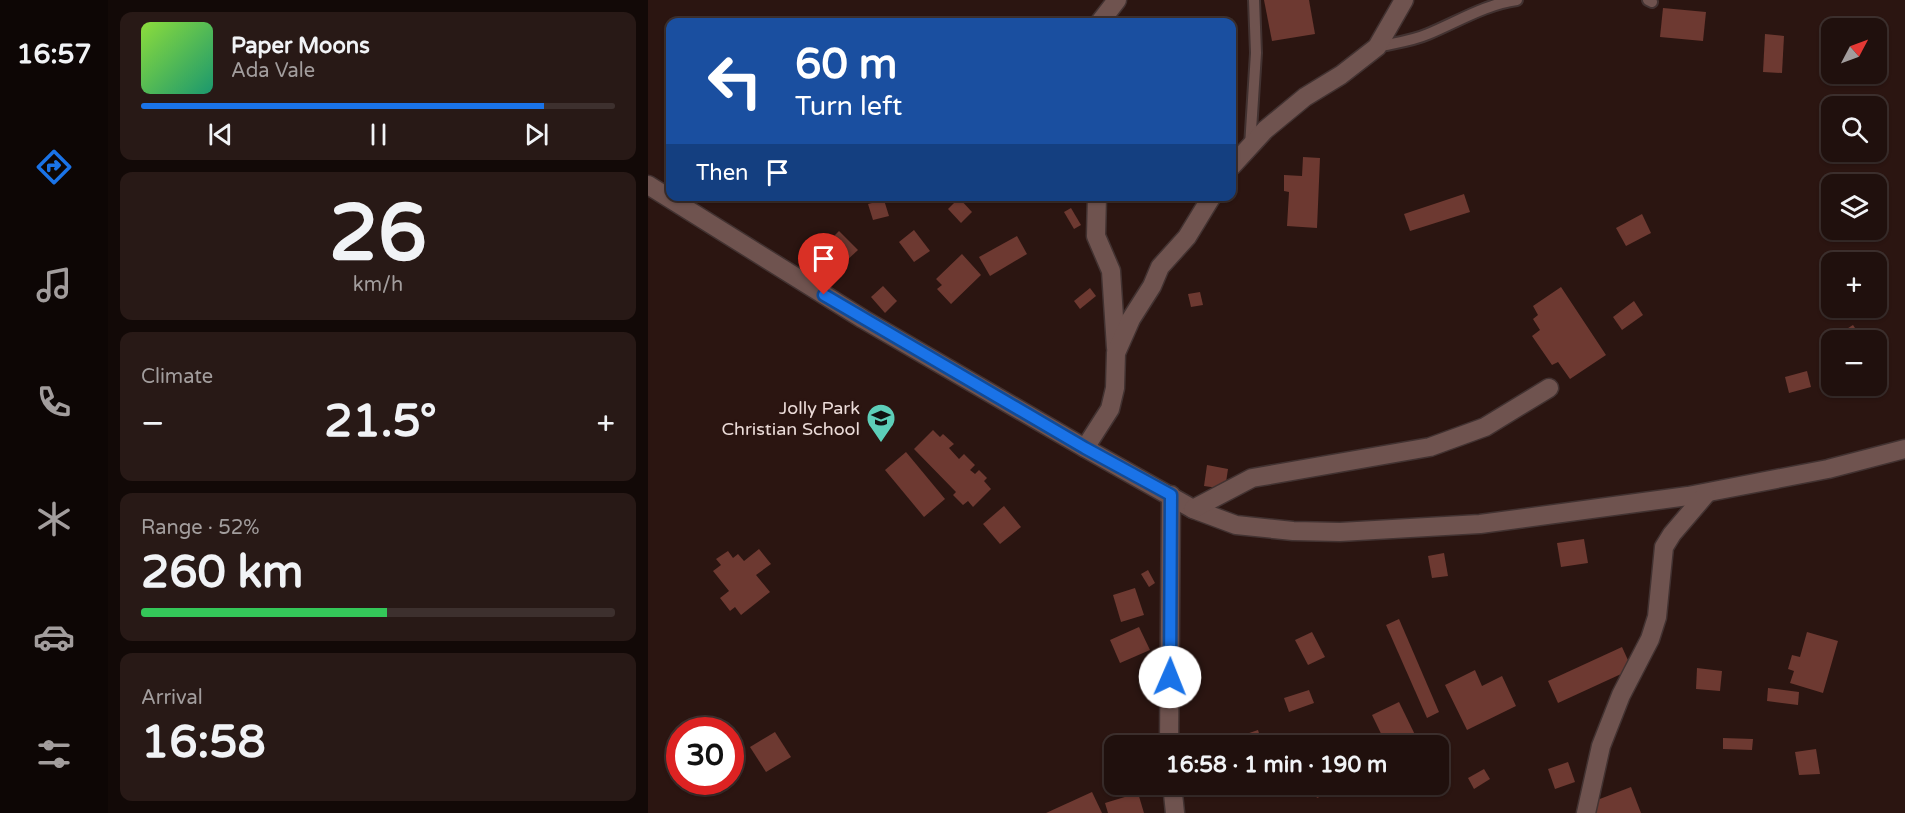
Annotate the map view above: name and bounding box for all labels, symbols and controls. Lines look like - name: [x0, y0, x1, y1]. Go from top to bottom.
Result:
- north arrow: [1821, 18, 1887, 84]
- map controls: [1821, 18, 1887, 396]
- text: Paper Moons: [231, 33, 370, 59]
- text: 16:57: [17, 38, 91, 71]
- text: 60 m: [795, 39, 897, 90]
- icon: left: [696, 42, 774, 120]
- text: Ada Vale: [231, 59, 315, 83]
- text: Turn left: [795, 90, 902, 123]
- button: search: [1821, 96, 1887, 162]
- icon: previous: [204, 118, 237, 151]
- icon: pause: [362, 118, 395, 151]
- icon: next: [520, 118, 553, 151]
- icon: directions: [33, 146, 75, 188]
- icon: arrive: [761, 156, 794, 189]
- text: Then: [696, 160, 749, 186]
- button: layers: [1821, 174, 1887, 240]
- text: 26: [329, 187, 427, 281]
- pin: [798, 233, 849, 295]
- icon: arrive: [807, 242, 840, 275]
- button: +: [1821, 252, 1887, 318]
- icon: music: [33, 264, 75, 306]
- text: km/h: [353, 273, 403, 297]
- button: −: [1821, 330, 1887, 396]
- text: Climate: [141, 365, 213, 389]
- icon: phone: [33, 381, 75, 423]
- text: 21.5°: [324, 395, 437, 449]
- place label: Jolly Park Christian School: [721, 397, 860, 440]
- school or university icon: Jolly Park Christian School: [865, 402, 897, 444]
- text: −: [141, 404, 165, 443]
- text: +: [596, 404, 615, 443]
- icon: climate: [33, 498, 75, 540]
- text: Range · 52%: [141, 516, 260, 540]
- text: 260 km: [141, 546, 303, 600]
- icon: car: [33, 616, 75, 658]
- position arrow: [1138, 645, 1202, 709]
- text: Arrival: [141, 686, 203, 710]
- text: 16:58: [141, 716, 266, 770]
- speed limit sign: 30: [666, 717, 744, 795]
- icon: filters: [33, 733, 75, 775]
- text: 16:58 · 1 min · 190 m: [1166, 752, 1387, 778]

